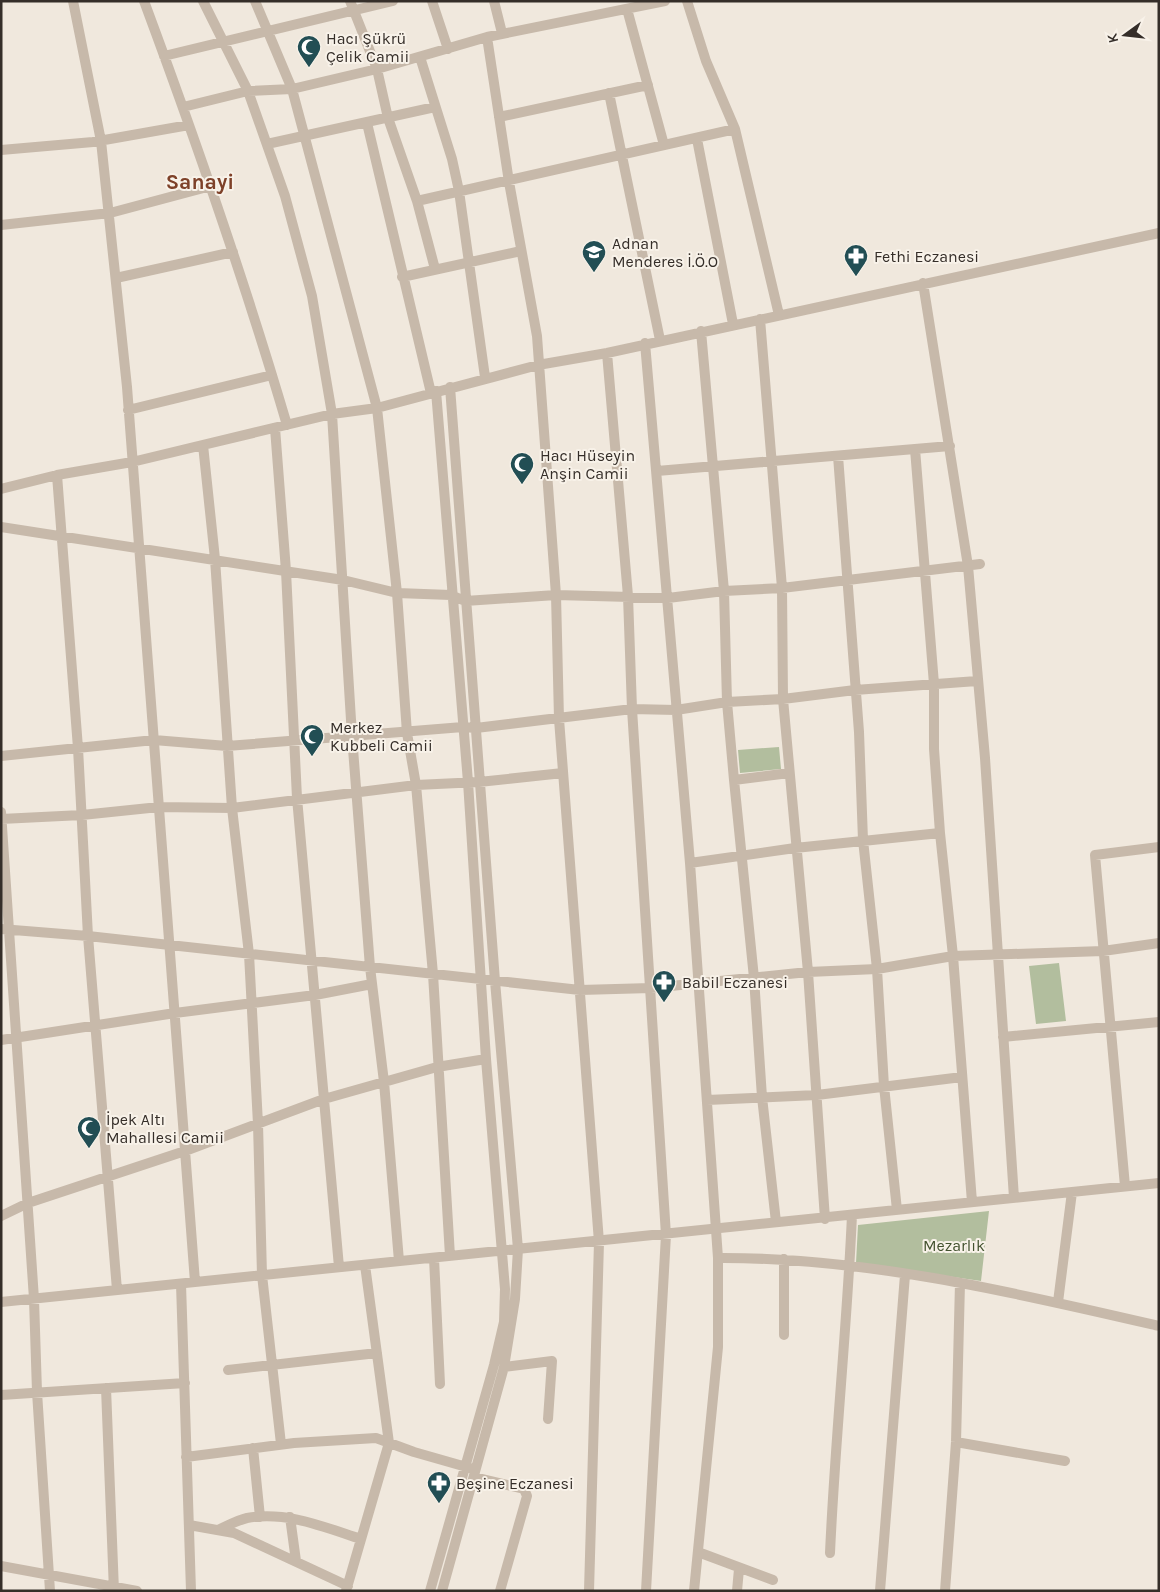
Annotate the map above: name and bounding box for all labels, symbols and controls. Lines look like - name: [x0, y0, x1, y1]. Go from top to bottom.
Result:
- north arrow: [1100, 10, 1150, 60]
- place label: Hacı Şükrü Çelik Camii: [326, 29, 409, 66]
- text: K: [1103, 31, 1122, 45]
- mosque icon: Hacı Şükrü Çelik Camii: [296, 34, 322, 68]
- district label: Sanayi: [166, 170, 234, 194]
- place label: Adnan Menderes İ.Ö.O: [612, 234, 718, 271]
- school or university icon: Adnan Menderes İ.Ö.O: [581, 239, 607, 273]
- pharmacy icon: Fethi Eczanesi: [843, 243, 869, 277]
- place label: Fethi Eczanesi: [874, 247, 979, 266]
- place label: Hacı Hüseyin Anşin Camii: [540, 446, 635, 483]
- mosque icon: Hacı Hüseyin Anşin Camii: [509, 451, 535, 485]
- place label: Merkez Kubbeli Camii: [330, 718, 433, 755]
- mosque icon: Merkez Kubbeli Camii: [299, 723, 325, 757]
- pharmacy icon: Babil Eczanesi: [651, 969, 677, 1003]
- place label: Babil Eczanesi: [682, 973, 788, 992]
- place label: İpek Altı Mahallesi Camii: [106, 1110, 224, 1147]
- mosque icon: İpek Altı Mahallesi Camii: [76, 1115, 102, 1149]
- park label: Mezarlık: [923, 1236, 985, 1255]
- pharmacy icon: Beşine Eczanesi: [426, 1470, 452, 1504]
- place label: Beşine Eczanesi: [456, 1474, 574, 1493]

